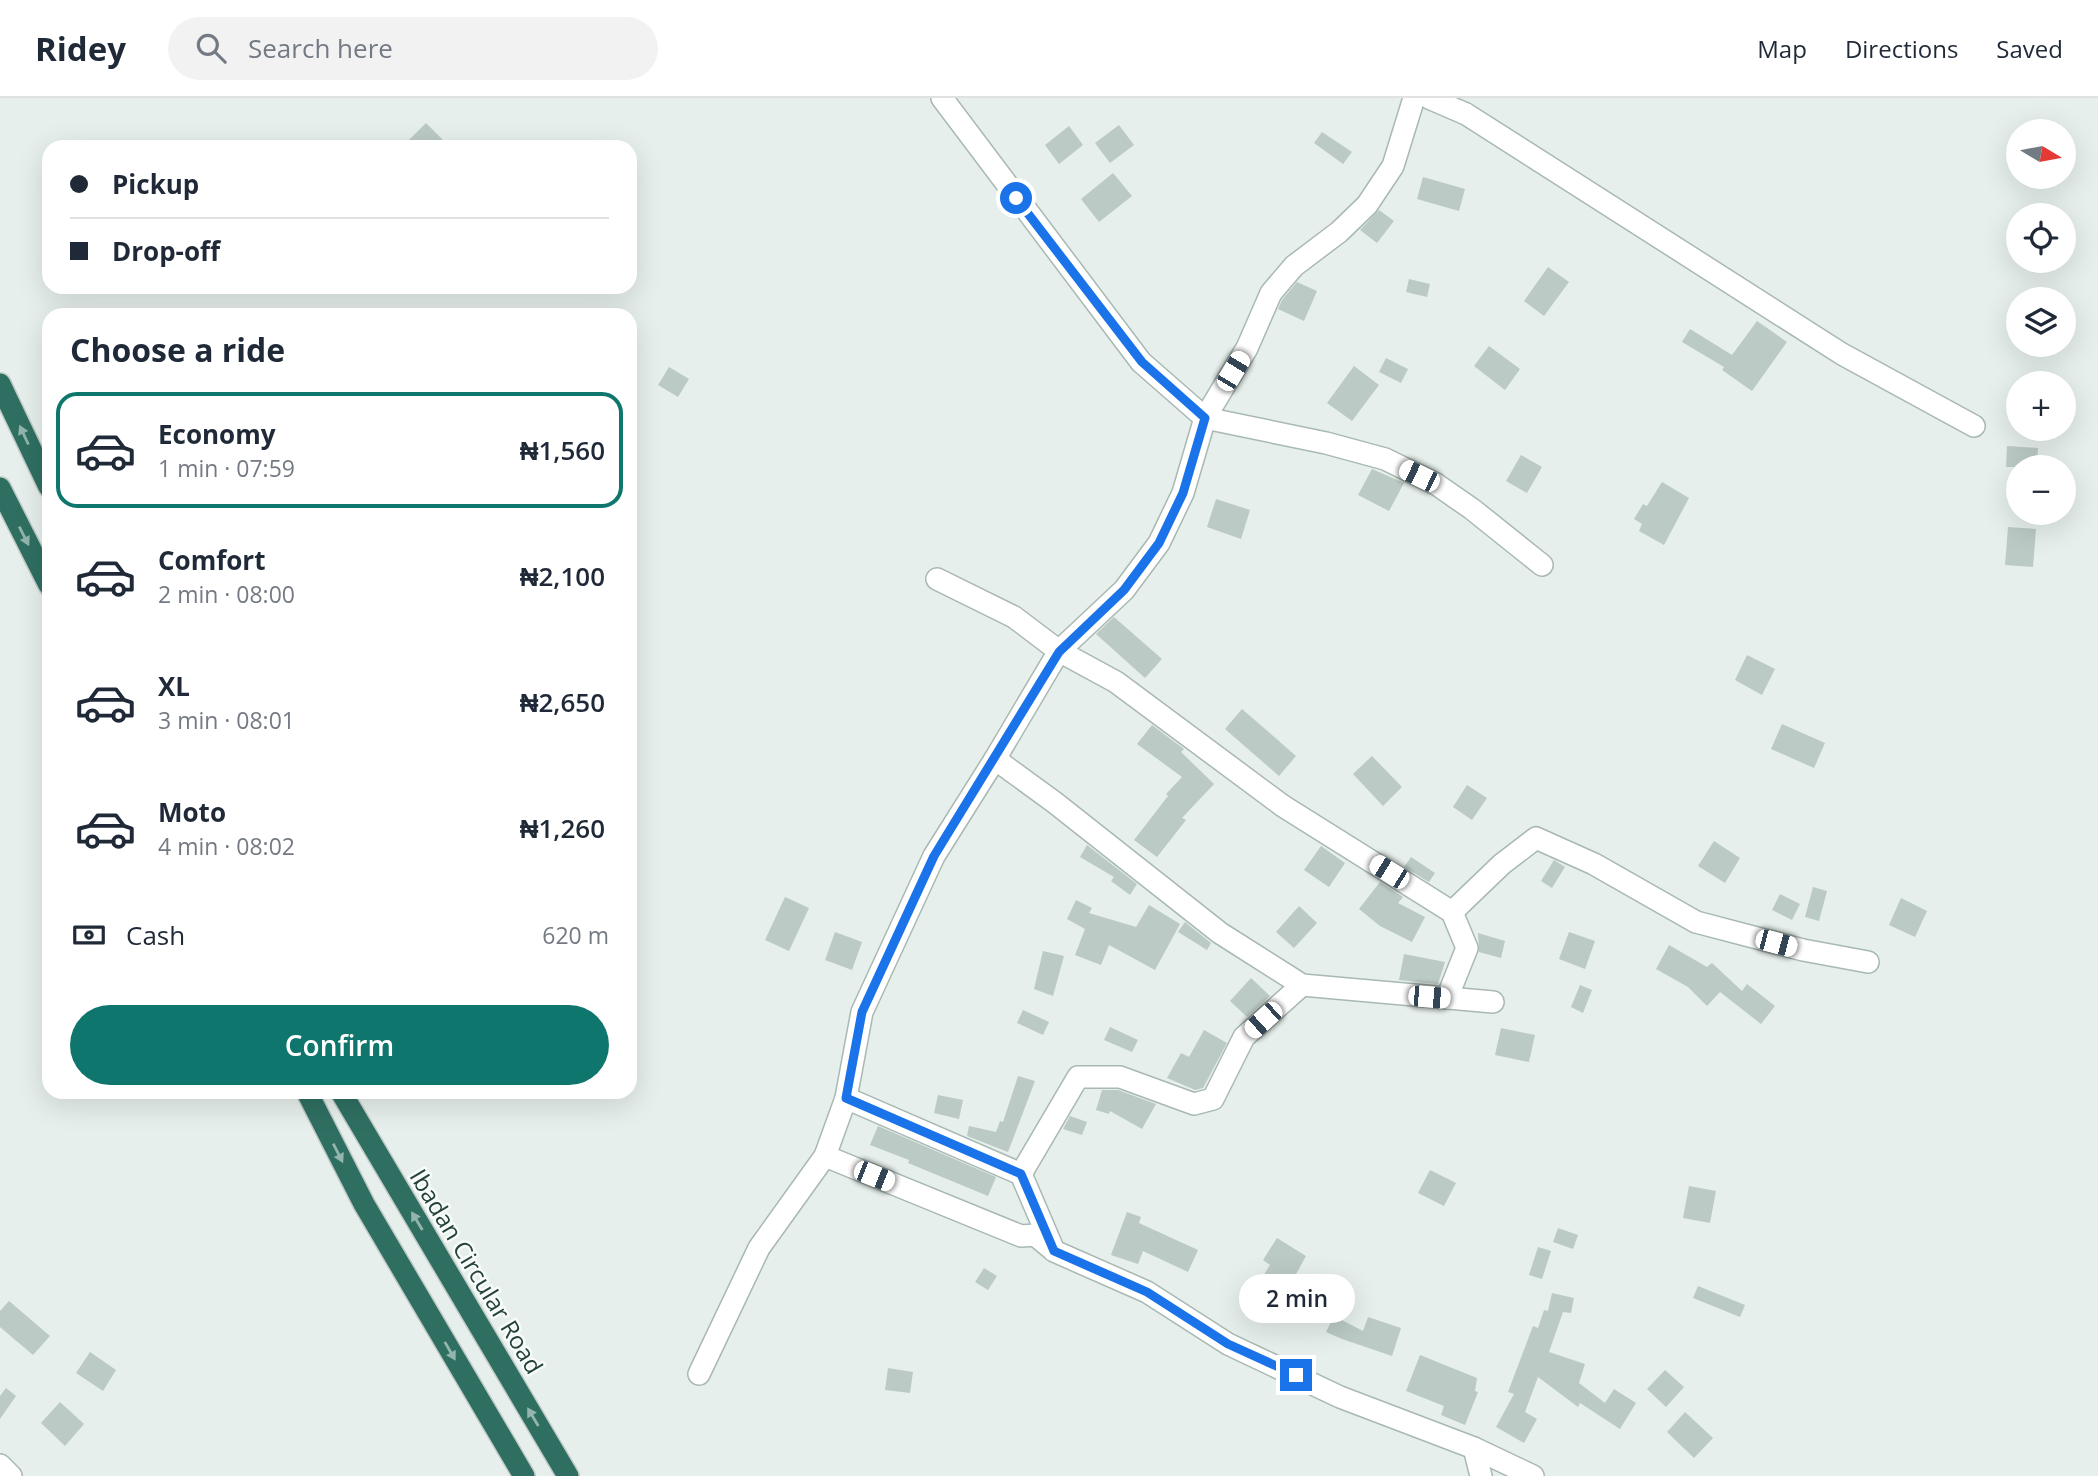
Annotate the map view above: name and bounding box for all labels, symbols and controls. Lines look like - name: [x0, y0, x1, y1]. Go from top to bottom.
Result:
- search box: [168, 17, 658, 80]
- text: Ridey: [35, 26, 126, 71]
- icon: search: [192, 29, 230, 67]
- text: Search here: [248, 30, 393, 66]
- text: Map: [1757, 32, 1807, 65]
- text: Directions: [1845, 32, 1958, 65]
- text: Saved: [1996, 32, 2063, 65]
- north arrow: [2006, 119, 2076, 189]
- map controls: [2006, 119, 2076, 525]
- text: Pickup: [112, 166, 199, 202]
- route start: [1000, 182, 1032, 214]
- button: locate: [2006, 203, 2076, 273]
- text: Drop-off: [112, 233, 220, 269]
- button: layers: [2006, 287, 2076, 357]
- text: Choose a ride: [70, 328, 285, 371]
- car: [1214, 348, 1253, 394]
- button: +: [2006, 371, 2076, 441]
- text: Economy: [158, 416, 276, 452]
- icon: car: [74, 419, 137, 482]
- one-way arrow: [19, 425, 30, 445]
- text: ₦1,560: [520, 432, 605, 468]
- text: 1 min · 07:59: [158, 452, 295, 484]
- button: −: [2006, 455, 2076, 525]
- car: [1396, 457, 1443, 495]
- one-way arrow: [19, 526, 30, 546]
- text: Comfort: [158, 542, 265, 578]
- icon: car: [74, 545, 137, 608]
- text: ₦2,100: [520, 558, 605, 594]
- text: 2 min · 08:00: [158, 578, 295, 610]
- text: XL: [158, 668, 190, 704]
- icon: car: [74, 671, 137, 734]
- text: ₦2,650: [520, 684, 605, 720]
- text: 3 min · 08:01: [158, 704, 295, 736]
- text: Moto: [158, 794, 226, 830]
- icon: car: [74, 797, 137, 860]
- text: ₦1,260: [520, 810, 605, 846]
- text: 4 min · 08:02: [158, 830, 295, 862]
- car: [1366, 852, 1413, 892]
- icon: cash: [70, 916, 108, 954]
- text: Cash: [126, 917, 185, 953]
- text: 620 m: [542, 919, 609, 951]
- car: [1753, 927, 1800, 959]
- car: [1408, 985, 1451, 1009]
- car: [1241, 998, 1286, 1042]
- button: Confirm: [70, 1005, 609, 1085]
- one-way arrow: [332, 1143, 344, 1163]
- car: [851, 1158, 898, 1194]
- street label: Ibadan Circular Road: [403, 1162, 551, 1380]
- one-way arrow: [411, 1212, 424, 1231]
- callout: 2 min: [1238, 1274, 1354, 1322]
- text: 2 min: [1266, 1282, 1328, 1314]
- one-way arrow: [444, 1341, 456, 1360]
- route end: [1280, 1359, 1312, 1391]
- one-way arrow: [527, 1408, 539, 1427]

